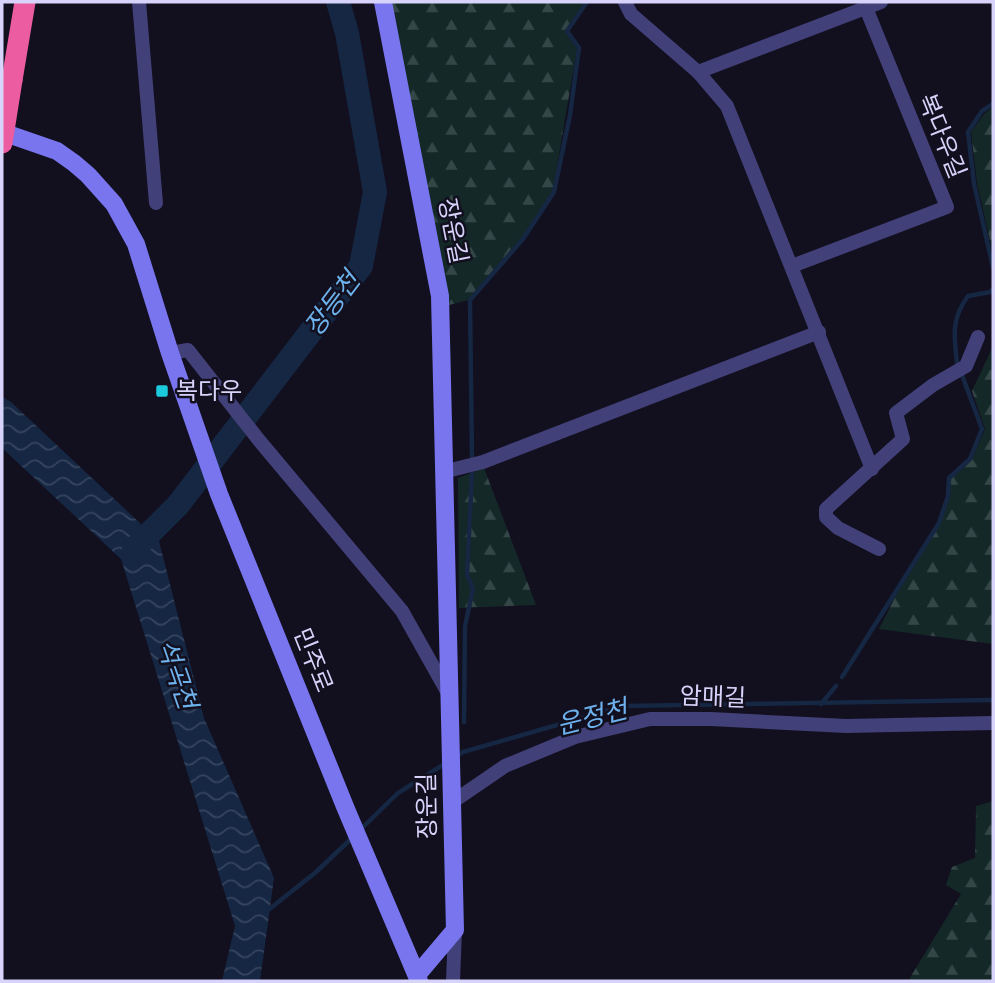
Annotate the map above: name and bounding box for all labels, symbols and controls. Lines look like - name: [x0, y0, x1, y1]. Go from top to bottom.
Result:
- street label: 복다우길: [912, 89, 973, 183]
- street label: 장운길: [432, 195, 475, 266]
- water label: 장등천: [297, 263, 369, 343]
- place label: 복다우: [176, 375, 242, 406]
- marker: 복다우: [154, 383, 170, 399]
- street label: 민주로: [287, 623, 340, 696]
- water label: 석곡천: [149, 635, 206, 716]
- street label: 암매길: [679, 680, 747, 713]
- water label: 운정천: [553, 691, 634, 742]
- street label: 장운길: [410, 773, 443, 839]

